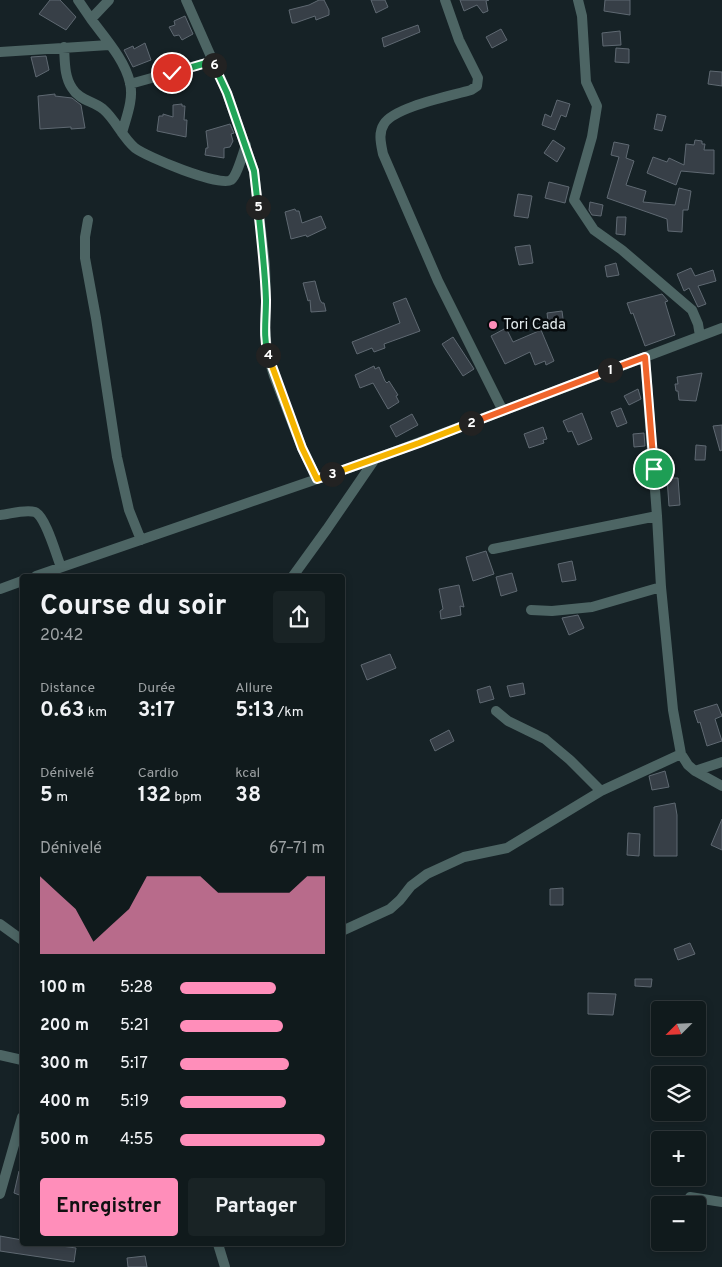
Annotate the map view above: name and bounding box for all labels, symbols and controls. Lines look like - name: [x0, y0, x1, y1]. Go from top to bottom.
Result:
- pin: [151, 52, 193, 94]
- pin: 6: [202, 52, 226, 78]
- text: 6: [210, 57, 219, 74]
- icon: check: [158, 59, 186, 87]
- pin: 5: [246, 194, 270, 220]
- text: 5: [254, 199, 263, 216]
- place label: Tori Cada: [503, 316, 566, 335]
- marker: Tori Cada: [487, 319, 499, 331]
- pin: 4: [256, 342, 280, 368]
- text: 4: [264, 347, 273, 364]
- pin: 1: [598, 358, 622, 382]
- text: 1: [608, 362, 613, 379]
- pin: 2: [458, 410, 484, 436]
- text: 2: [467, 415, 476, 432]
- pin: [633, 448, 675, 490]
- icon: arrive: [640, 455, 668, 483]
- pin: 3: [320, 462, 344, 486]
- text: 3: [328, 466, 337, 483]
- text: Course du soir: [40, 589, 226, 625]
- button: share: [273, 591, 325, 643]
- text: 20:42: [40, 626, 83, 646]
- text: Distance: [40, 680, 95, 697]
- text: Durée: [138, 680, 175, 697]
- text: Allure: [235, 680, 273, 697]
- text: 0.63: [40, 697, 84, 724]
- text: 3:17: [138, 697, 175, 724]
- text: 5:13: [235, 697, 274, 724]
- text: km: [84, 704, 107, 721]
- text: /km: [274, 704, 304, 721]
- text: Dénivelé: [40, 765, 94, 782]
- text: Cardio: [138, 765, 179, 782]
- text: kcal: [235, 765, 260, 782]
- text: 5: [40, 782, 53, 809]
- text: 132: [138, 782, 171, 809]
- text: 38: [235, 782, 261, 809]
- text: m: [53, 789, 68, 806]
- text: bpm: [171, 789, 202, 806]
- text: Dénivelé: [40, 839, 102, 859]
- text: 67–71 m: [269, 839, 325, 859]
- text: 100 m: [40, 978, 86, 998]
- text: 5:28: [120, 978, 153, 998]
- north arrow: [651, 1001, 706, 1056]
- map controls: [651, 1001, 706, 1251]
- text: 200 m: [40, 1016, 89, 1036]
- text: 5:21: [120, 1016, 149, 1036]
- text: 300 m: [40, 1054, 88, 1074]
- text: 5:17: [120, 1054, 148, 1074]
- button: layers: [651, 1066, 706, 1121]
- text: 400 m: [40, 1092, 89, 1112]
- text: 5:19: [120, 1092, 149, 1112]
- text: 500 m: [40, 1130, 89, 1150]
- text: 4:55: [120, 1130, 153, 1150]
- button: +: [651, 1131, 706, 1186]
- button: Enregistrer: [40, 1178, 178, 1236]
- button: Partager: [188, 1178, 325, 1236]
- button: −: [651, 1196, 706, 1251]

